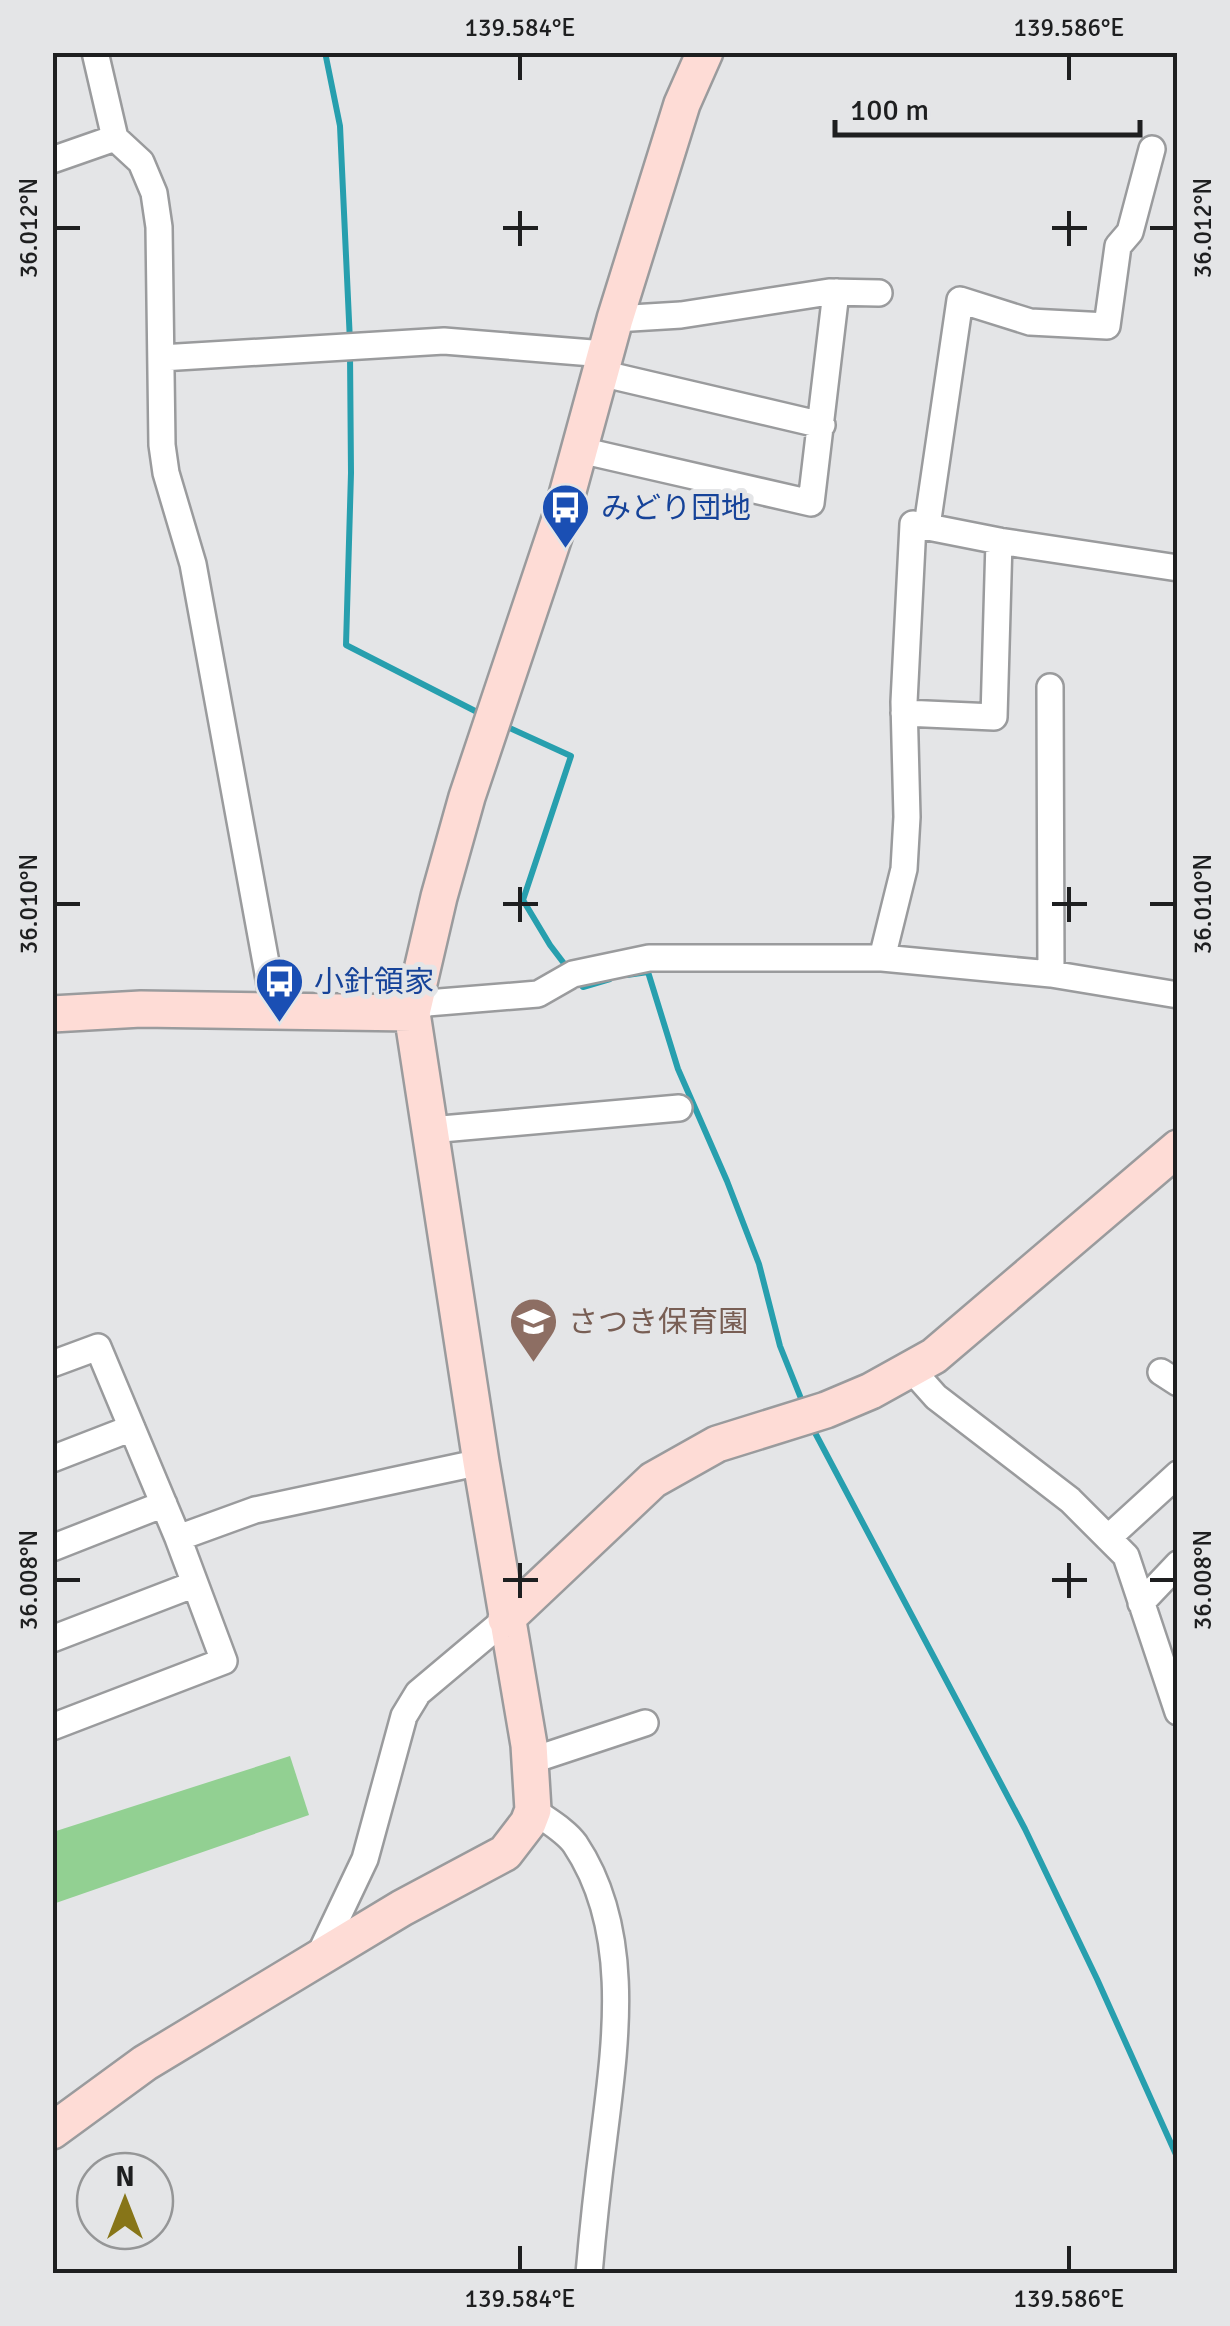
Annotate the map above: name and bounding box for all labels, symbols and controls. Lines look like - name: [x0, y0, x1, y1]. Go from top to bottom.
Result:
- text: 139.584°E: [465, 12, 576, 43]
- text: 139.586°E: [1014, 12, 1125, 43]
- scale bar: [835, 75, 1140, 137]
- text: 100 m: [850, 92, 929, 129]
- text: 36.012°N: [13, 178, 44, 278]
- text: 36.012°N: [1187, 178, 1218, 278]
- bus stop icon: みどり団地: [540, 482, 592, 550]
- place label: みどり団地: [601, 490, 751, 527]
- text: 36.010°N: [13, 854, 44, 954]
- text: 36.010°N: [1187, 854, 1218, 954]
- bus stop icon: 小針領家: [253, 956, 305, 1024]
- place label: 小針領家: [314, 964, 434, 1001]
- school or university icon: さつき保育園: [507, 1296, 559, 1364]
- place label: さつき保育園: [568, 1304, 748, 1341]
- text: 36.008°N: [13, 1530, 44, 1630]
- text: 36.008°N: [1187, 1530, 1218, 1630]
- north arrow: [75, 2151, 175, 2251]
- text: N: [115, 2160, 135, 2194]
- text: 139.584°E: [465, 2283, 576, 2314]
- text: 139.586°E: [1014, 2283, 1125, 2314]

